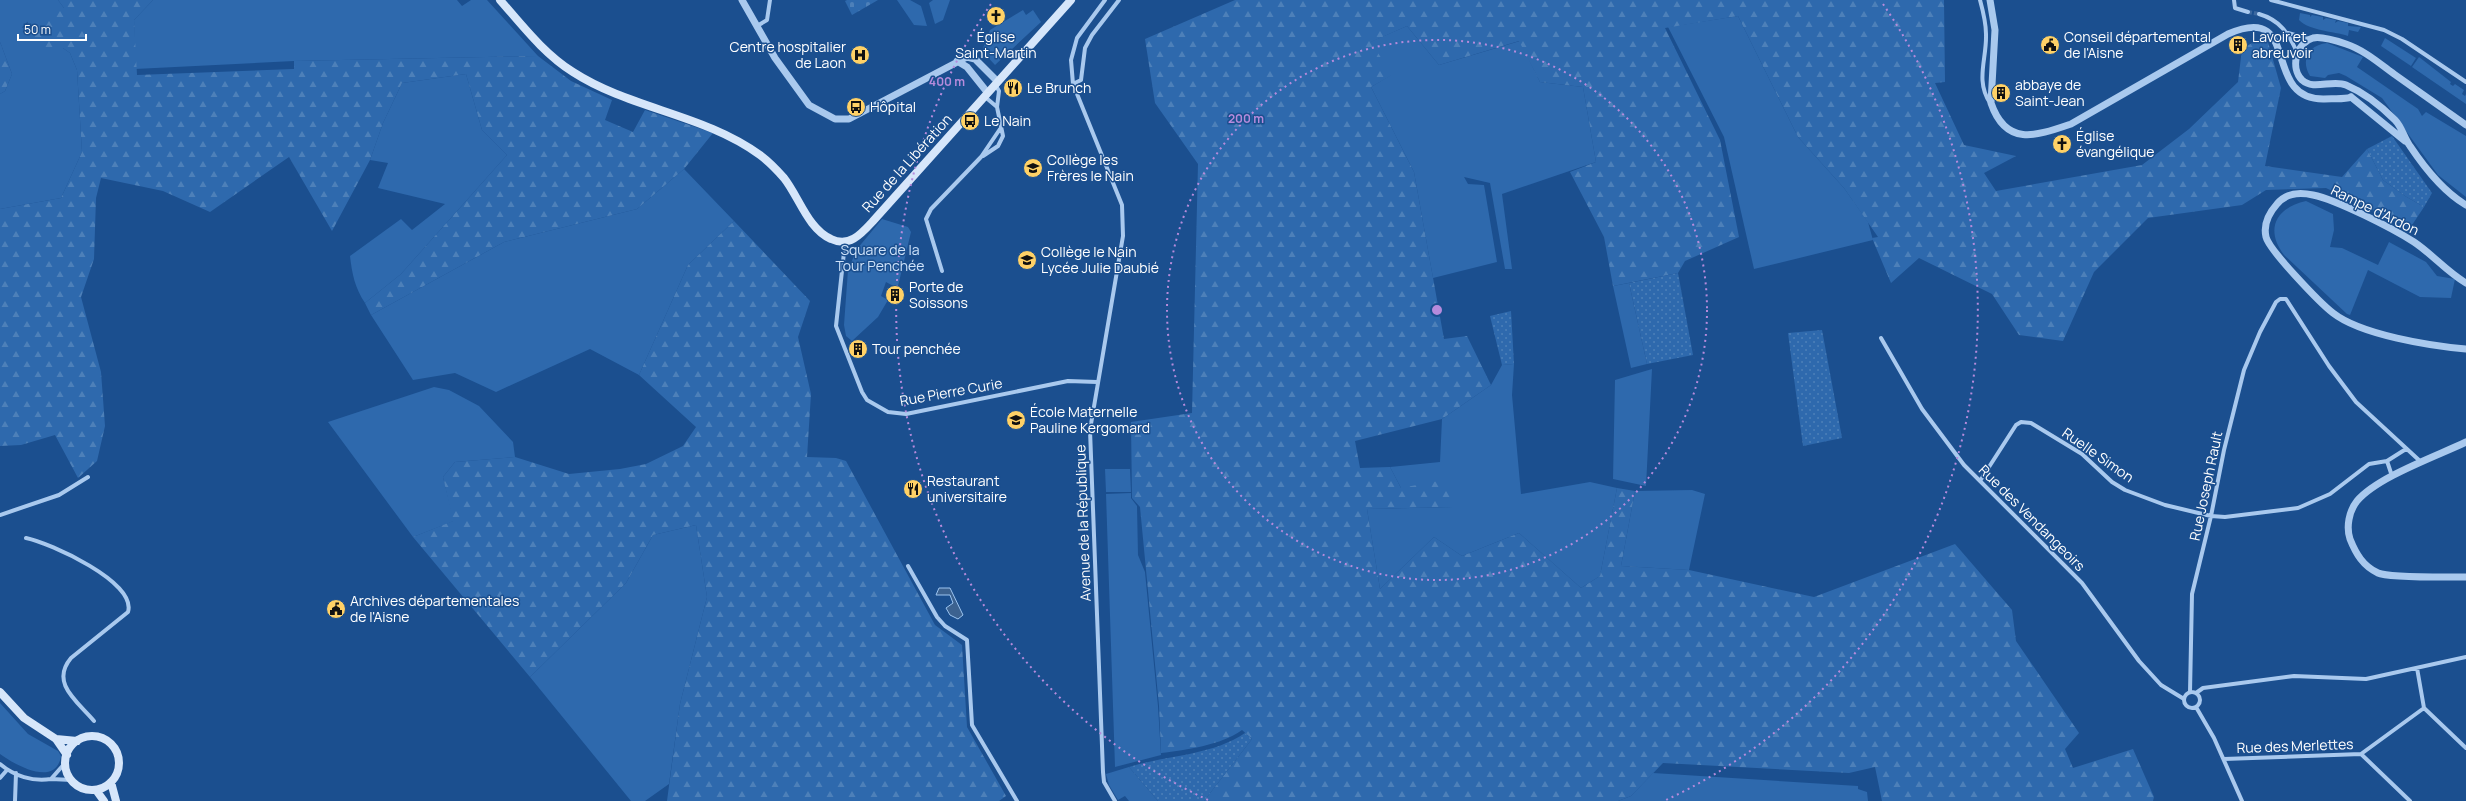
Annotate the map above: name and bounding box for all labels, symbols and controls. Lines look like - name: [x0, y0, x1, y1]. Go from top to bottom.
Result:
- church icon: Église Saint-Martin: [985, 5, 1007, 27]
- scale bar: [18, 16, 86, 42]
- text: 50 m: [24, 21, 51, 38]
- place label: Église Saint-Martin: [955, 27, 1037, 62]
- place label: Conseil départemental de l'Aisne: [2064, 27, 2211, 62]
- place label: Lavoir et abreuvoir: [2252, 27, 2313, 62]
- public building icon: Conseil départemental de l'Aisne: [2039, 34, 2061, 56]
- building icon: Lavoir et abreuvoir: [2227, 34, 2249, 56]
- place label: Centre hospitalier de Laon: [730, 37, 846, 72]
- hospital icon: Centre hospitalier de Laon: [849, 44, 871, 66]
- text: 400 m: [929, 73, 965, 90]
- place label: abbaye de Saint-Jean: [2015, 75, 2085, 110]
- restaurant icon: Le Brunch: [1002, 77, 1024, 99]
- place label: Le Brunch: [1027, 78, 1091, 97]
- building icon: abbaye de Saint-Jean: [1990, 82, 2012, 104]
- bus stop icon: Hôpital: [845, 96, 867, 118]
- place label: Hôpital: [870, 97, 916, 116]
- street label: Rue de la Libération: [857, 109, 956, 216]
- bus stop icon: Le Nain: [959, 110, 981, 132]
- text: 200 m: [1228, 110, 1264, 127]
- place label: Le Nain: [984, 111, 1031, 130]
- place label: Église évangélique: [2076, 126, 2155, 161]
- church icon: Église évangélique: [2051, 133, 2073, 155]
- place label: Collège les Frères le Nain: [1047, 150, 1134, 185]
- school or university icon: Collège les Frères le Nain: [1022, 157, 1044, 179]
- street label: Rampe d'Ardon: [2328, 180, 2423, 239]
- park label: Square de la Tour Penchée: [836, 240, 924, 275]
- place label: Collège le Nain Lycée Julie Daubié: [1041, 242, 1159, 277]
- school or university icon: Collège le Nain Lycée Julie Daubié: [1016, 249, 1038, 271]
- place label: Porte de Soissons: [909, 277, 968, 312]
- building icon: Porte de Soissons: [884, 284, 906, 306]
- centre of rings: [1430, 303, 1444, 317]
- building icon: Tour penchée: [847, 338, 869, 360]
- place label: Tour penchée: [872, 339, 961, 358]
- street label: Rue Pierre Curie: [898, 373, 1004, 410]
- place label: École Maternelle Pauline Kergomard: [1030, 402, 1150, 437]
- school or university icon: École Maternelle Pauline Kergomard: [1005, 409, 1027, 431]
- street label: Ruelle Simon: [2059, 423, 2138, 486]
- street label: Rue Joseph Rault: [2185, 429, 2226, 542]
- street label: Avenue de la République: [1070, 444, 1095, 602]
- street label: Rue des Vendangeoirs: [1975, 460, 2090, 575]
- place label: Restaurant universitaire: [927, 471, 1007, 506]
- restaurant icon: Restaurant universitaire: [902, 478, 924, 500]
- place label: Archives départementales de l'Aisne: [350, 591, 519, 626]
- public building icon: Archives départementales de l'Aisne: [325, 598, 347, 620]
- street label: Rue des Merlettes: [2236, 734, 2354, 757]

